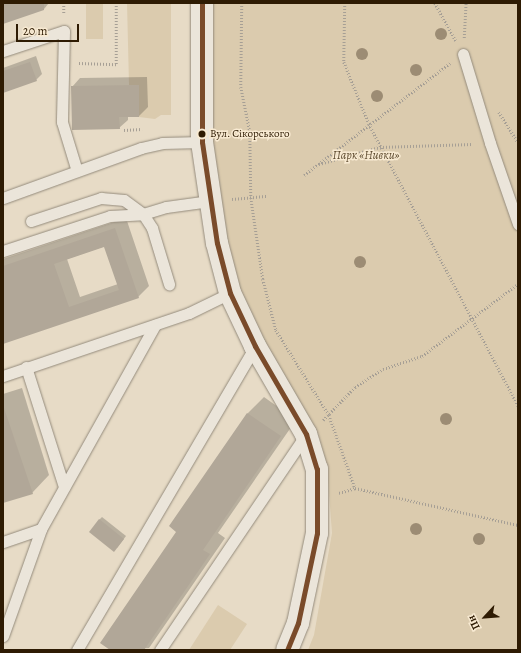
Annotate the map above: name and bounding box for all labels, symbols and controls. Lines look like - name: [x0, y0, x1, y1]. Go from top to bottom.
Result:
- scale bar: [18, 16, 81, 42]
- text: 20 m: [23, 23, 47, 39]
- place label: Вул. Сікорського: [210, 127, 290, 141]
- marker: Вул. Сікорського: [197, 129, 207, 139]
- park label: Парк «Нивки»: [332, 149, 400, 163]
- north arrow: [465, 597, 505, 637]
- text: Пн: [464, 613, 484, 632]

